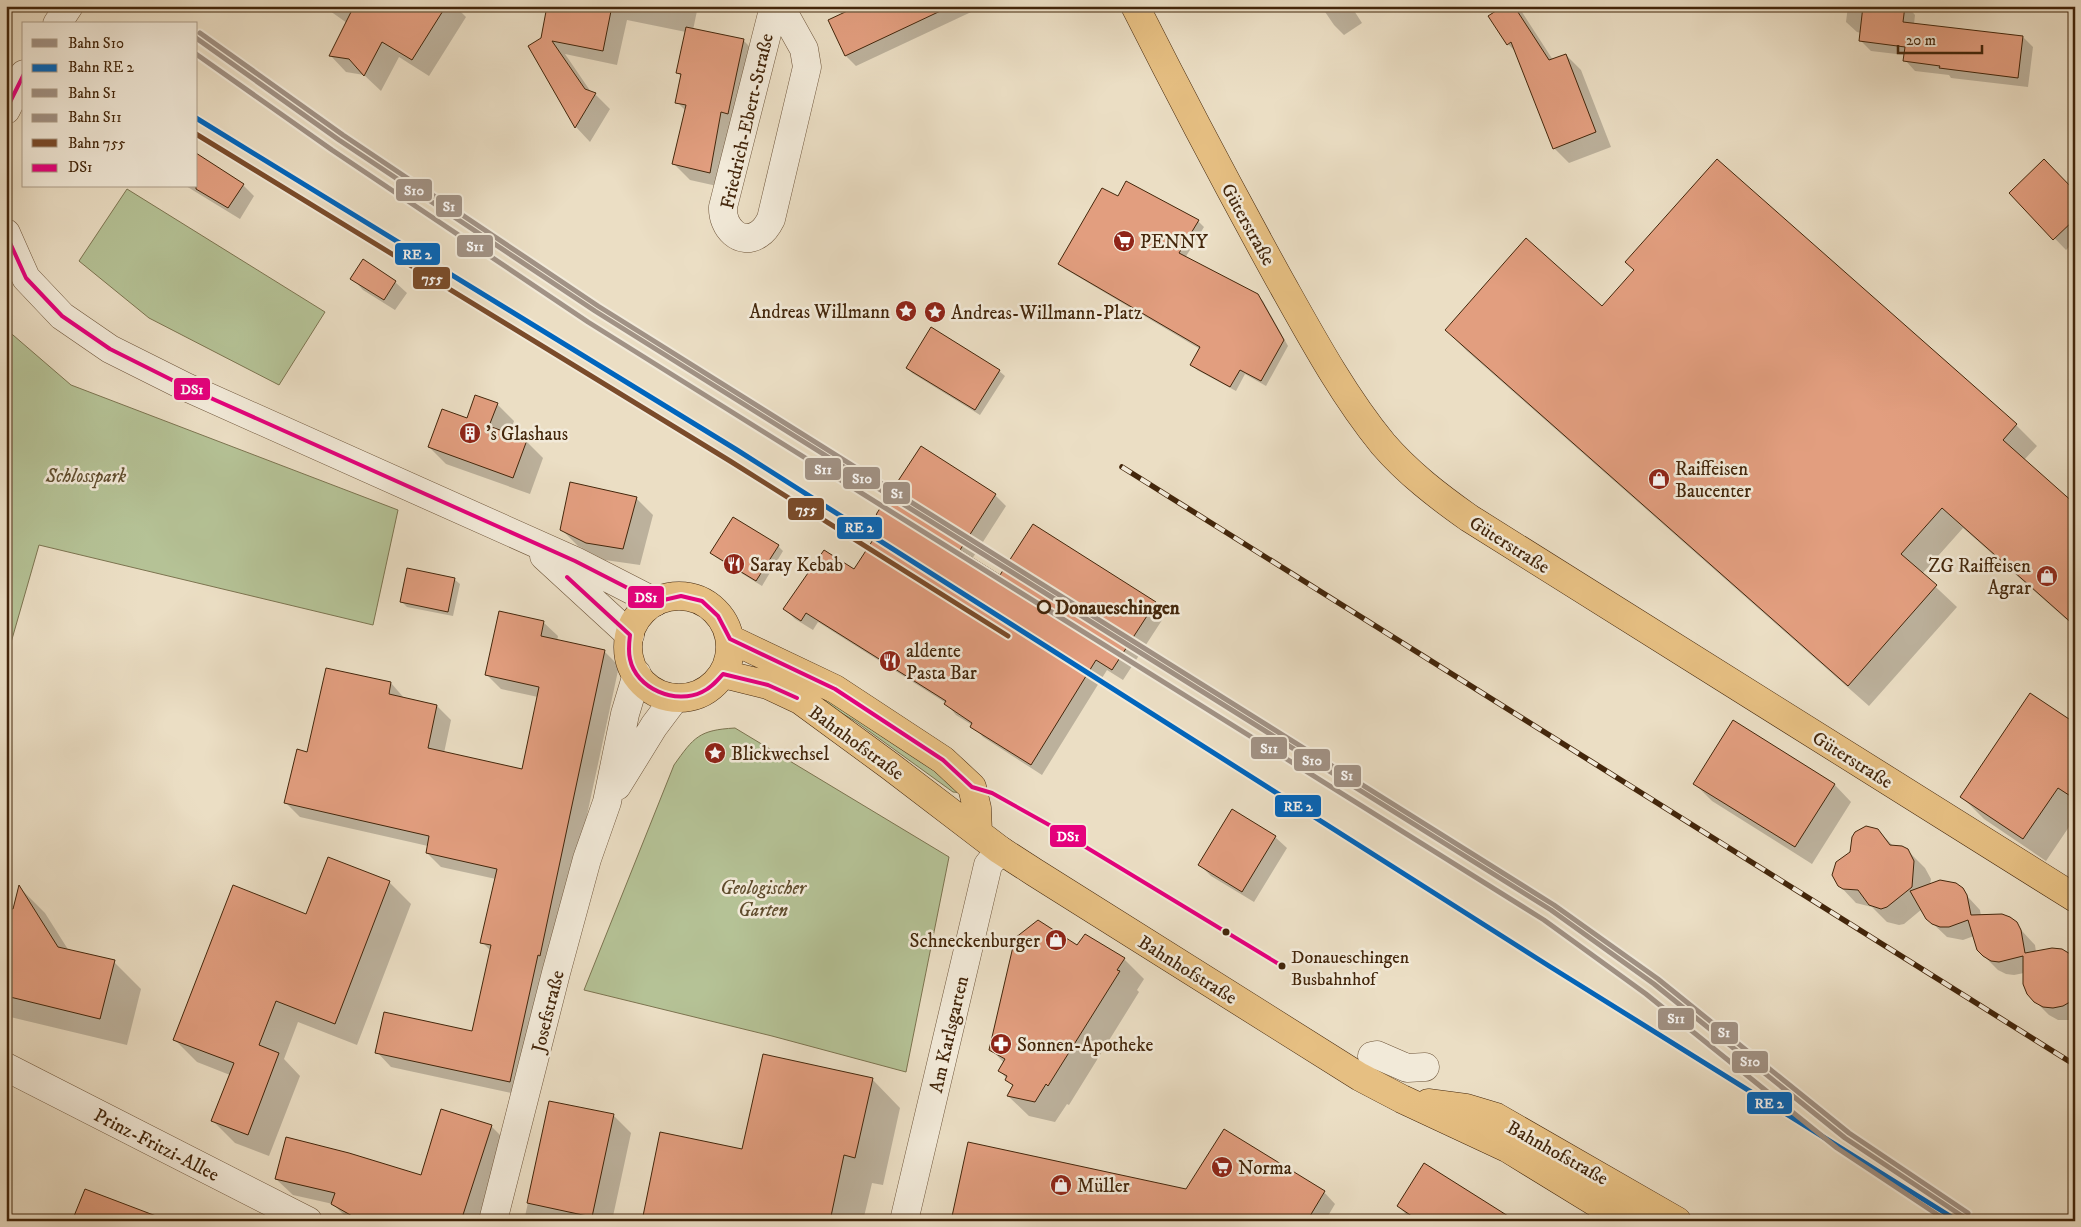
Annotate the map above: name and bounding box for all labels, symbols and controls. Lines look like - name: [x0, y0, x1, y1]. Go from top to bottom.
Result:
- legend: [22, 22, 198, 188]
- scale bar: [1898, 22, 1982, 54]
- street label: Friedrich-Ebert-Straße: [716, 31, 779, 211]
- text: 20 m: [1906, 31, 1936, 50]
- text: Bahn S10: [68, 34, 124, 53]
- text: Bahn RE 2: [68, 58, 135, 77]
- text: Bahn S1: [68, 84, 116, 103]
- text: Bahn S11: [68, 108, 122, 127]
- text: Bahn 755: [68, 134, 126, 153]
- text: DS1: [68, 158, 93, 177]
- line badge: S10: [395, 178, 433, 202]
- street label: Güterstraße: [1216, 180, 1280, 270]
- text: S10: [404, 182, 424, 200]
- line badge: S1: [435, 194, 463, 218]
- text: S1: [443, 198, 455, 216]
- supermarket icon: PENNY: [1112, 229, 1136, 253]
- place label: PENNY: [1140, 231, 1209, 254]
- line badge: S11: [456, 234, 494, 258]
- text: S11: [466, 238, 484, 256]
- line badge: RE 2: [394, 242, 441, 266]
- text: RE 2: [402, 246, 433, 264]
- line badge: 755: [412, 266, 451, 290]
- text: 755: [421, 270, 443, 288]
- place icon: Andreas Willmann: [894, 299, 918, 323]
- place icon: Andreas-Willmann-Platz: [923, 300, 947, 324]
- place label: Andreas Willmann: [749, 301, 890, 324]
- place label: Andreas-Willmann-Platz: [951, 302, 1142, 325]
- line badge: DS1: [173, 377, 211, 401]
- text: DS1: [181, 381, 203, 399]
- building icon: 's Glashaus: [458, 421, 482, 445]
- place label: 's Glashaus: [486, 423, 568, 446]
- line badge: S11: [804, 457, 842, 481]
- place label: Raiffeisen Baucenter: [1675, 458, 1751, 503]
- text: S11: [814, 461, 832, 479]
- park label: Schlosspark: [45, 465, 126, 489]
- line badge: S10: [842, 466, 881, 490]
- shop icon: Raiffeisen Baucenter: [1647, 467, 1671, 491]
- text: S10: [852, 470, 872, 488]
- line badge: S1: [882, 481, 911, 505]
- text: S1: [891, 485, 903, 503]
- line badge: 755: [787, 497, 825, 521]
- text: 755: [795, 501, 817, 519]
- street label: Güterstraße: [1465, 512, 1554, 579]
- line badge: RE 2: [836, 516, 883, 540]
- text: RE 2: [844, 519, 875, 537]
- restaurant icon: Saray Kebab: [722, 552, 746, 576]
- place label: Saray Kebab: [750, 554, 843, 577]
- place label: ZG Raiffeisen Agrar: [1928, 555, 2031, 600]
- shop icon: ZG Raiffeisen Agrar: [2035, 564, 2059, 588]
- line badge: DS1: [627, 585, 665, 609]
- text: DS1: [635, 589, 657, 607]
- place label: Donaueschingen: [1055, 597, 1181, 620]
- marker: Donaueschingen: [1037, 600, 1051, 614]
- place label: aldente Pasta Bar: [906, 640, 977, 685]
- restaurant icon: aldente Pasta Bar: [878, 649, 902, 673]
- street label: Bahnhofstraße: [804, 701, 908, 786]
- street label: Güterstraße: [1808, 727, 1897, 794]
- line badge: S11: [1250, 736, 1288, 760]
- text: S11: [1260, 740, 1278, 758]
- place icon: Blickwechsel: [703, 741, 727, 765]
- place label: Blickwechsel: [731, 743, 829, 766]
- line badge: S10: [1293, 748, 1331, 772]
- text: S10: [1302, 752, 1322, 770]
- line badge: S1: [1333, 764, 1362, 788]
- text: S1: [1341, 767, 1353, 785]
- line badge: RE 2: [1274, 794, 1322, 818]
- text: RE 2: [1283, 798, 1314, 816]
- line badge: DS1: [1049, 824, 1087, 848]
- text: DS1: [1057, 828, 1079, 846]
- park label: Geologischer Garten: [720, 877, 808, 922]
- unlabelled marker: [1221, 927, 1231, 937]
- shop icon: Schneckenburger: [1044, 928, 1068, 952]
- place label: Schneckenburger: [910, 930, 1040, 953]
- street label: Bahnhofstraße: [1134, 931, 1241, 1010]
- place label: Donaueschingen Busbahnhof: [1291, 947, 1410, 991]
- marker: Donaueschingen Busbahnhof: [1277, 961, 1287, 971]
- street label: Josefstraße: [527, 968, 570, 1057]
- street label: Am Karlsgarten: [925, 974, 974, 1095]
- line badge: S11: [1657, 1007, 1695, 1031]
- text: S11: [1667, 1010, 1685, 1028]
- line badge: S1: [1710, 1021, 1739, 1045]
- text: S1: [1718, 1024, 1730, 1042]
- pharmacy icon: Sonnen-Apotheke: [989, 1032, 1013, 1056]
- place label: Sonnen-Apotheke: [1017, 1034, 1153, 1057]
- line badge: S10: [1731, 1050, 1769, 1074]
- text: S10: [1740, 1053, 1760, 1071]
- line badge: RE 2: [1746, 1091, 1793, 1115]
- text: RE 2: [1754, 1095, 1785, 1113]
- street label: Prinz-Fritzi-Allee: [90, 1104, 223, 1187]
- street label: Bahnhofstraße: [1503, 1116, 1612, 1191]
- supermarket icon: Norma: [1210, 1155, 1234, 1179]
- place label: Norma: [1238, 1157, 1292, 1180]
- shop icon: Müller: [1049, 1173, 1073, 1197]
- place label: Müller: [1077, 1175, 1130, 1198]

